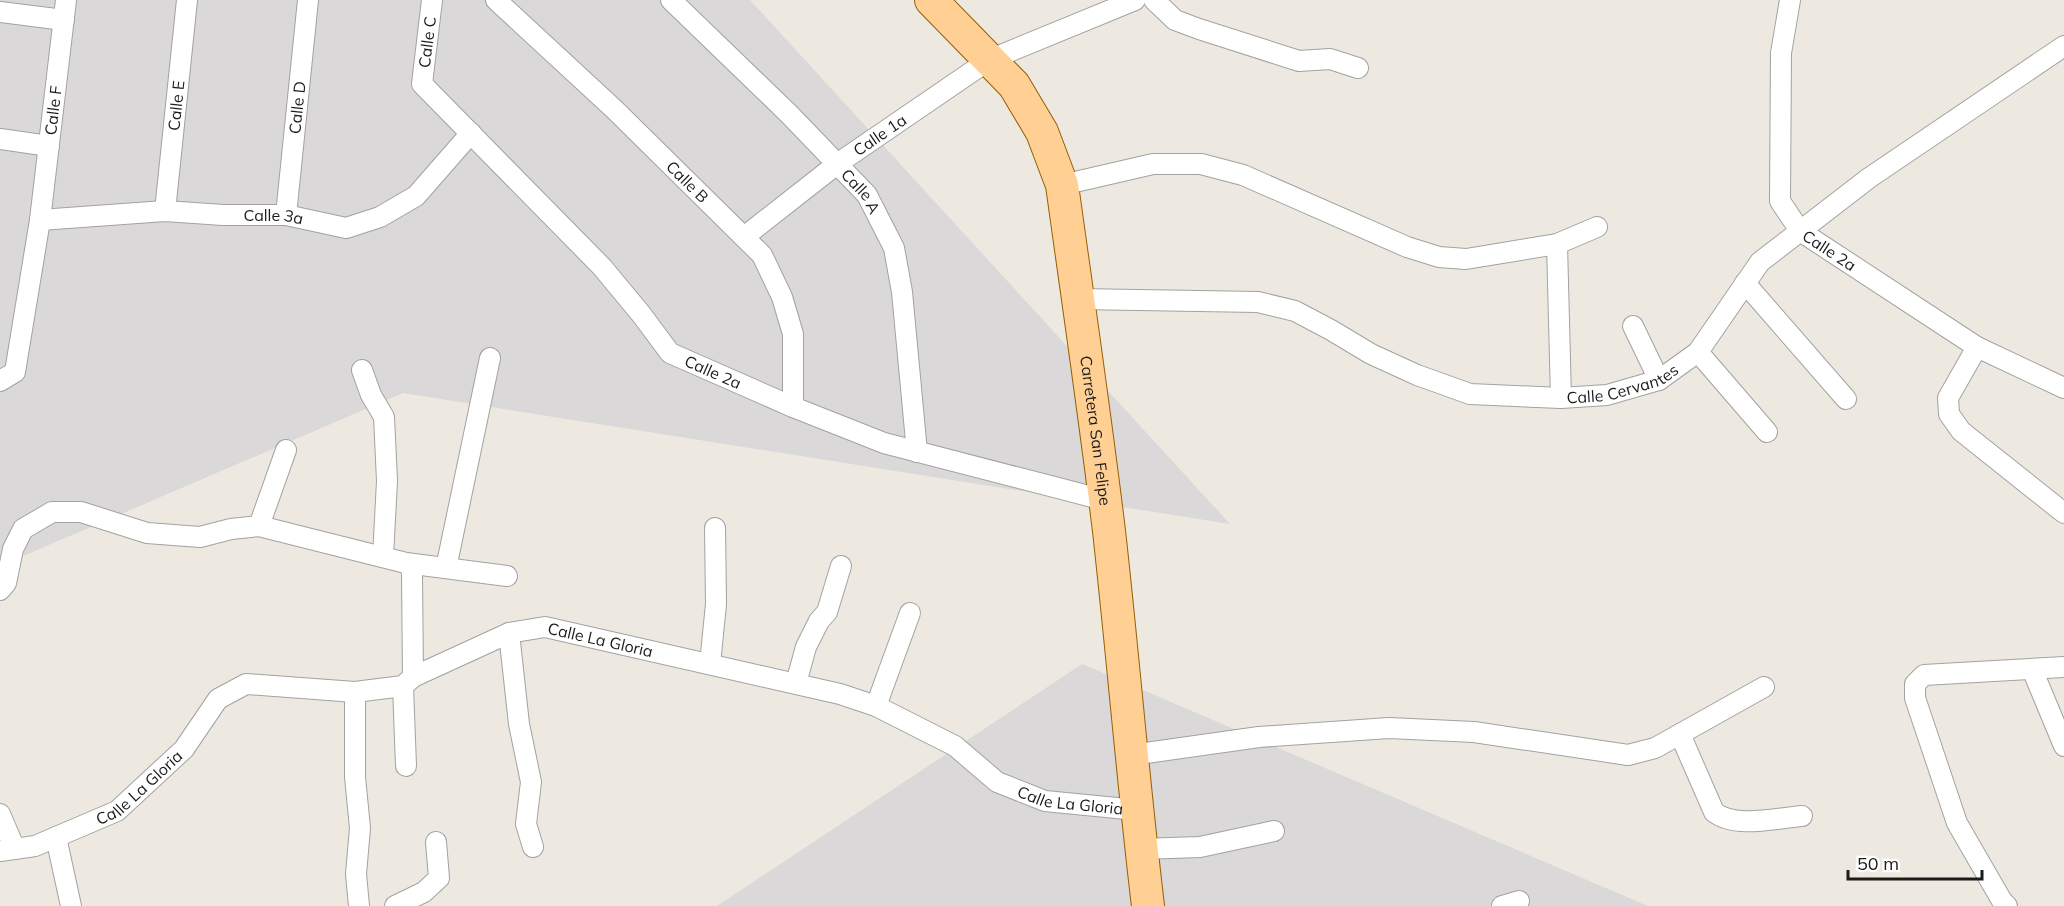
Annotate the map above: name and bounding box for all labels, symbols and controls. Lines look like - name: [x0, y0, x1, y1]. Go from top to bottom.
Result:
- street label: Calle C: [414, 15, 440, 69]
- street label: Calle E: [163, 80, 189, 132]
- street label: Calle D: [284, 80, 310, 135]
- street label: Calle F: [40, 84, 66, 136]
- street label: Calle 1a: [849, 110, 910, 160]
- street label: Calle B: [662, 156, 713, 207]
- street label: Calle A: [837, 164, 885, 217]
- street label: Calle 3a: [244, 205, 305, 228]
- street label: Calle 2a: [1799, 225, 1860, 275]
- street label: Calle 2a: [682, 351, 745, 393]
- street label: Carretera San Felipe: [1076, 354, 1116, 507]
- street label: Calle Cervantes: [1566, 359, 1682, 408]
- street label: Calle La Gloria: [546, 618, 655, 661]
- street label: Calle La Gloria: [93, 746, 186, 829]
- street label: Calle La Gloria: [1015, 781, 1124, 819]
- scale bar: [1848, 843, 1982, 881]
- text: 50 m: [1857, 852, 1899, 875]

